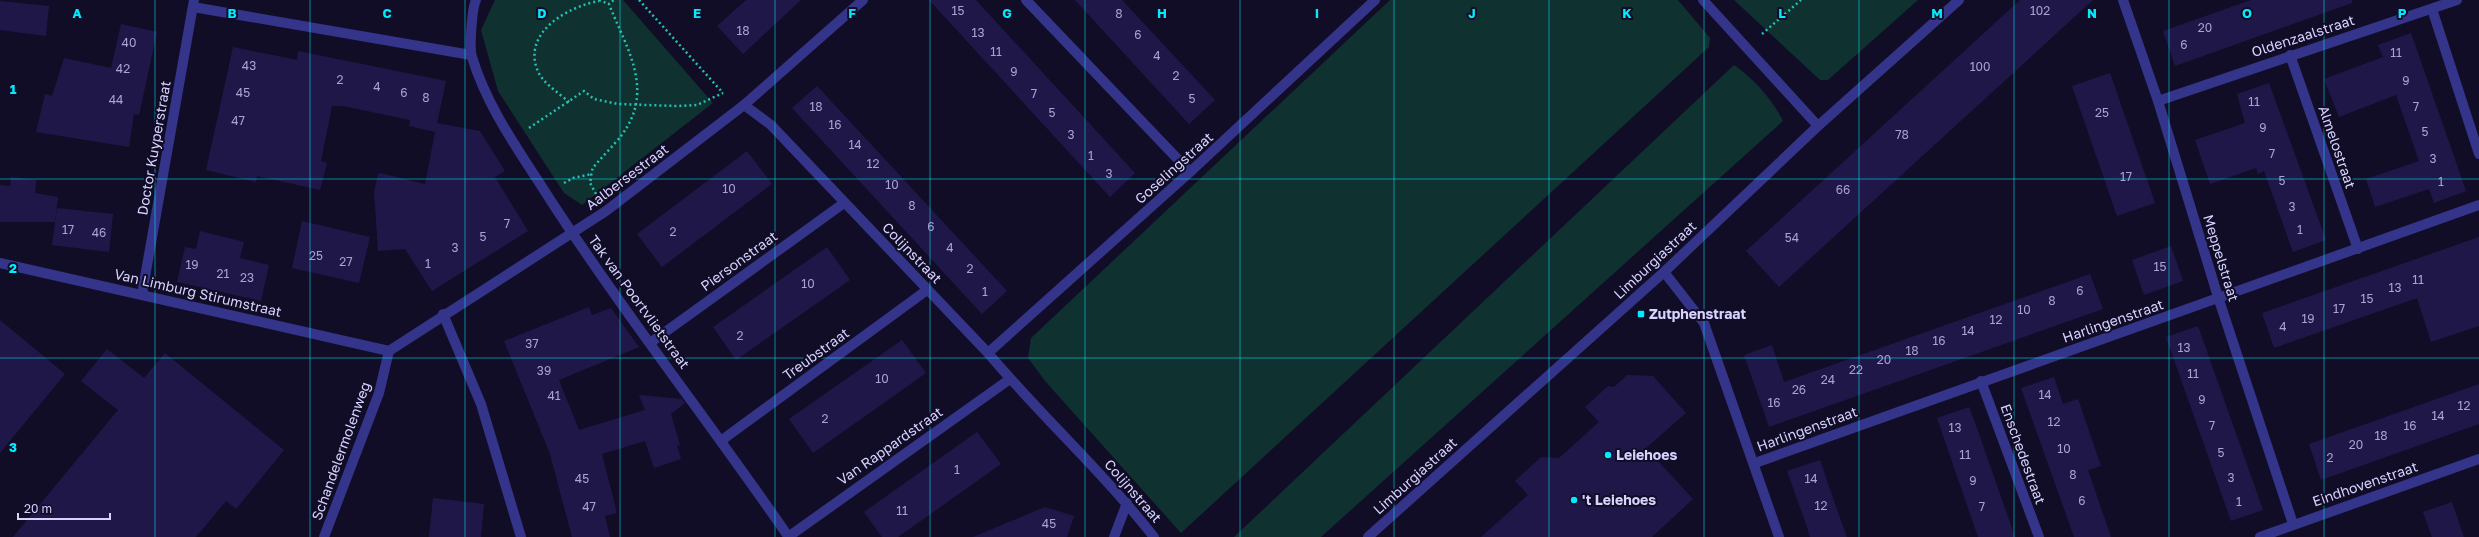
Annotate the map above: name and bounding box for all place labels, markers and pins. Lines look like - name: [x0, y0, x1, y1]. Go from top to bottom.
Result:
- place label: Zutphenstraat: [1649, 305, 1746, 322]
- marker: Zutphenstraat: [1636, 309, 1646, 319]
- place label: Leiehoes: [1616, 446, 1677, 463]
- marker: Leiehoes: [1603, 450, 1613, 460]
- place label: 't Leiehoes: [1582, 491, 1656, 508]
- marker: 't Leiehoes: [1569, 495, 1579, 505]

